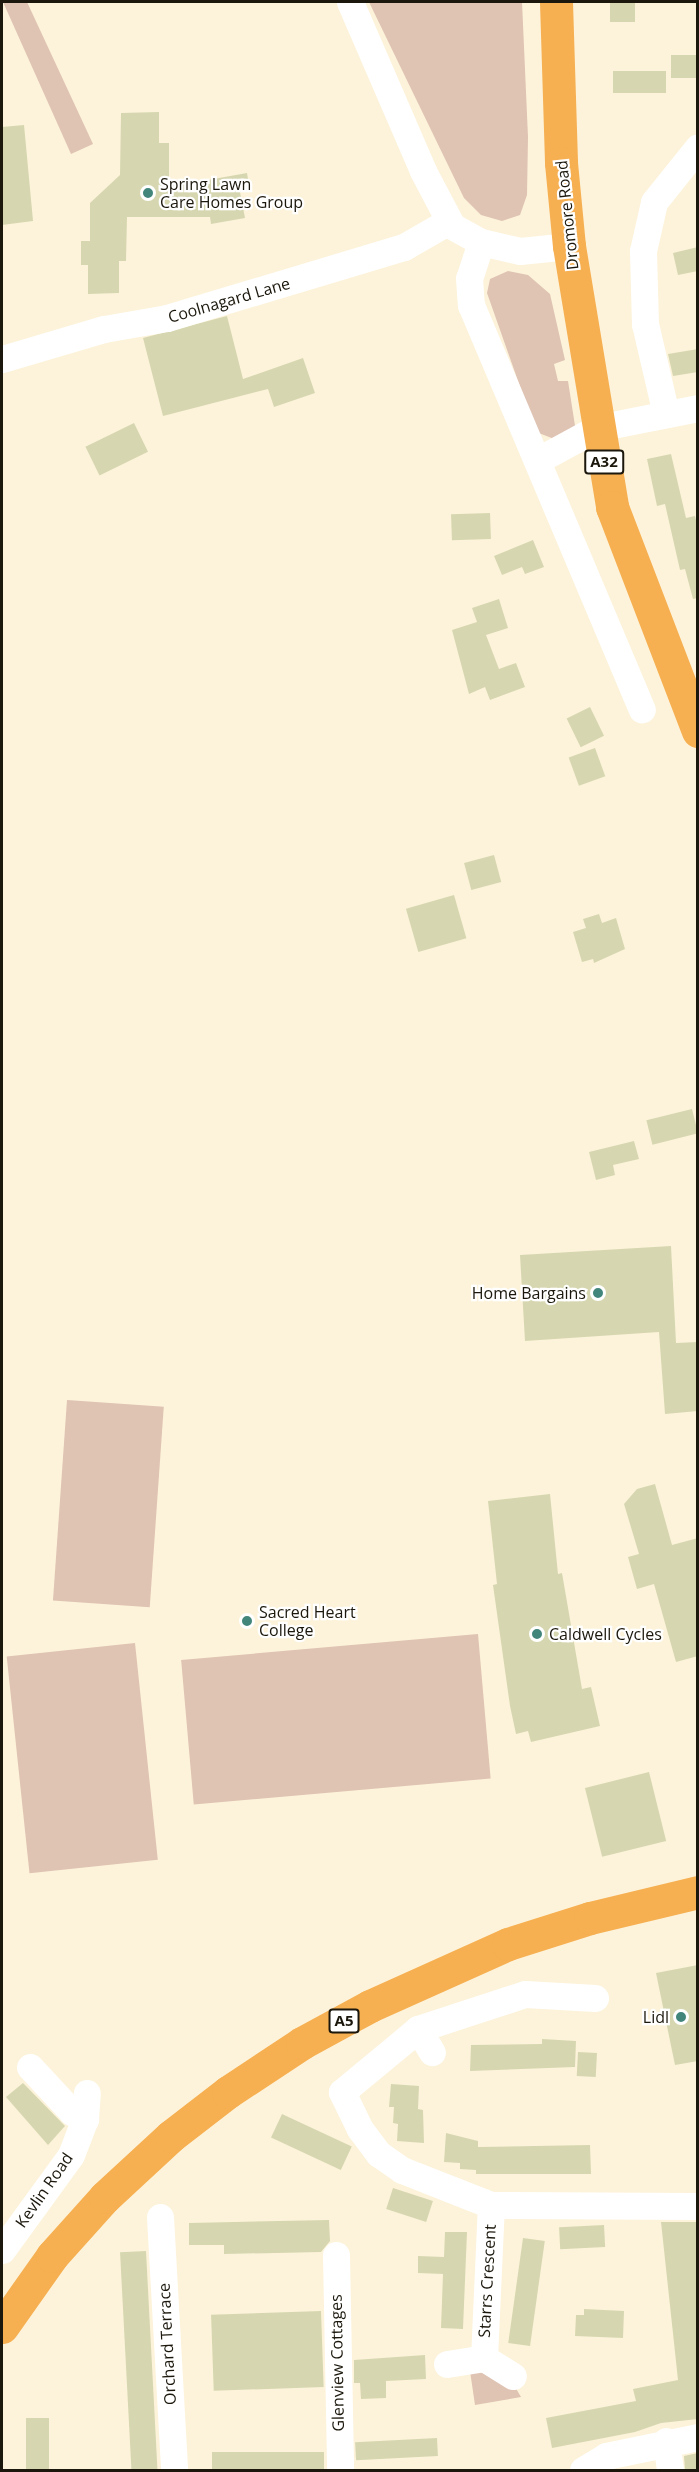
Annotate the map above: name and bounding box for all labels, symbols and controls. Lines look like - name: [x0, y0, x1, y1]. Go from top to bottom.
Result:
- street label: Dromore Road: [552, 159, 582, 271]
- place label: Spring Lawn Care Homes Group: [160, 174, 303, 212]
- marker: Spring Lawn Care Homes Group: [141, 186, 155, 200]
- street label: Coolnagard Lane: [166, 273, 292, 327]
- road number: A32: [583, 450, 625, 474]
- place label: Home Bargains: [472, 1283, 586, 1303]
- marker: Home Bargains: [591, 1286, 605, 1300]
- place label: Sacred Heart College: [259, 1602, 356, 1640]
- marker: Sacred Heart College: [240, 1614, 254, 1628]
- place label: Caldwell Cycles: [549, 1624, 662, 1644]
- marker: Caldwell Cycles: [530, 1627, 544, 1641]
- place label: Lidl: [643, 2007, 669, 2027]
- road number: A5: [328, 2009, 360, 2033]
- marker: Lidl: [674, 2010, 688, 2024]
- street label: Kevlin Road: [11, 2149, 77, 2231]
- street label: Starrs Crescent: [474, 2224, 500, 2338]
- street label: Orchard Terrace: [154, 2282, 180, 2406]
- street label: Glenview Cottages: [326, 2294, 348, 2432]

